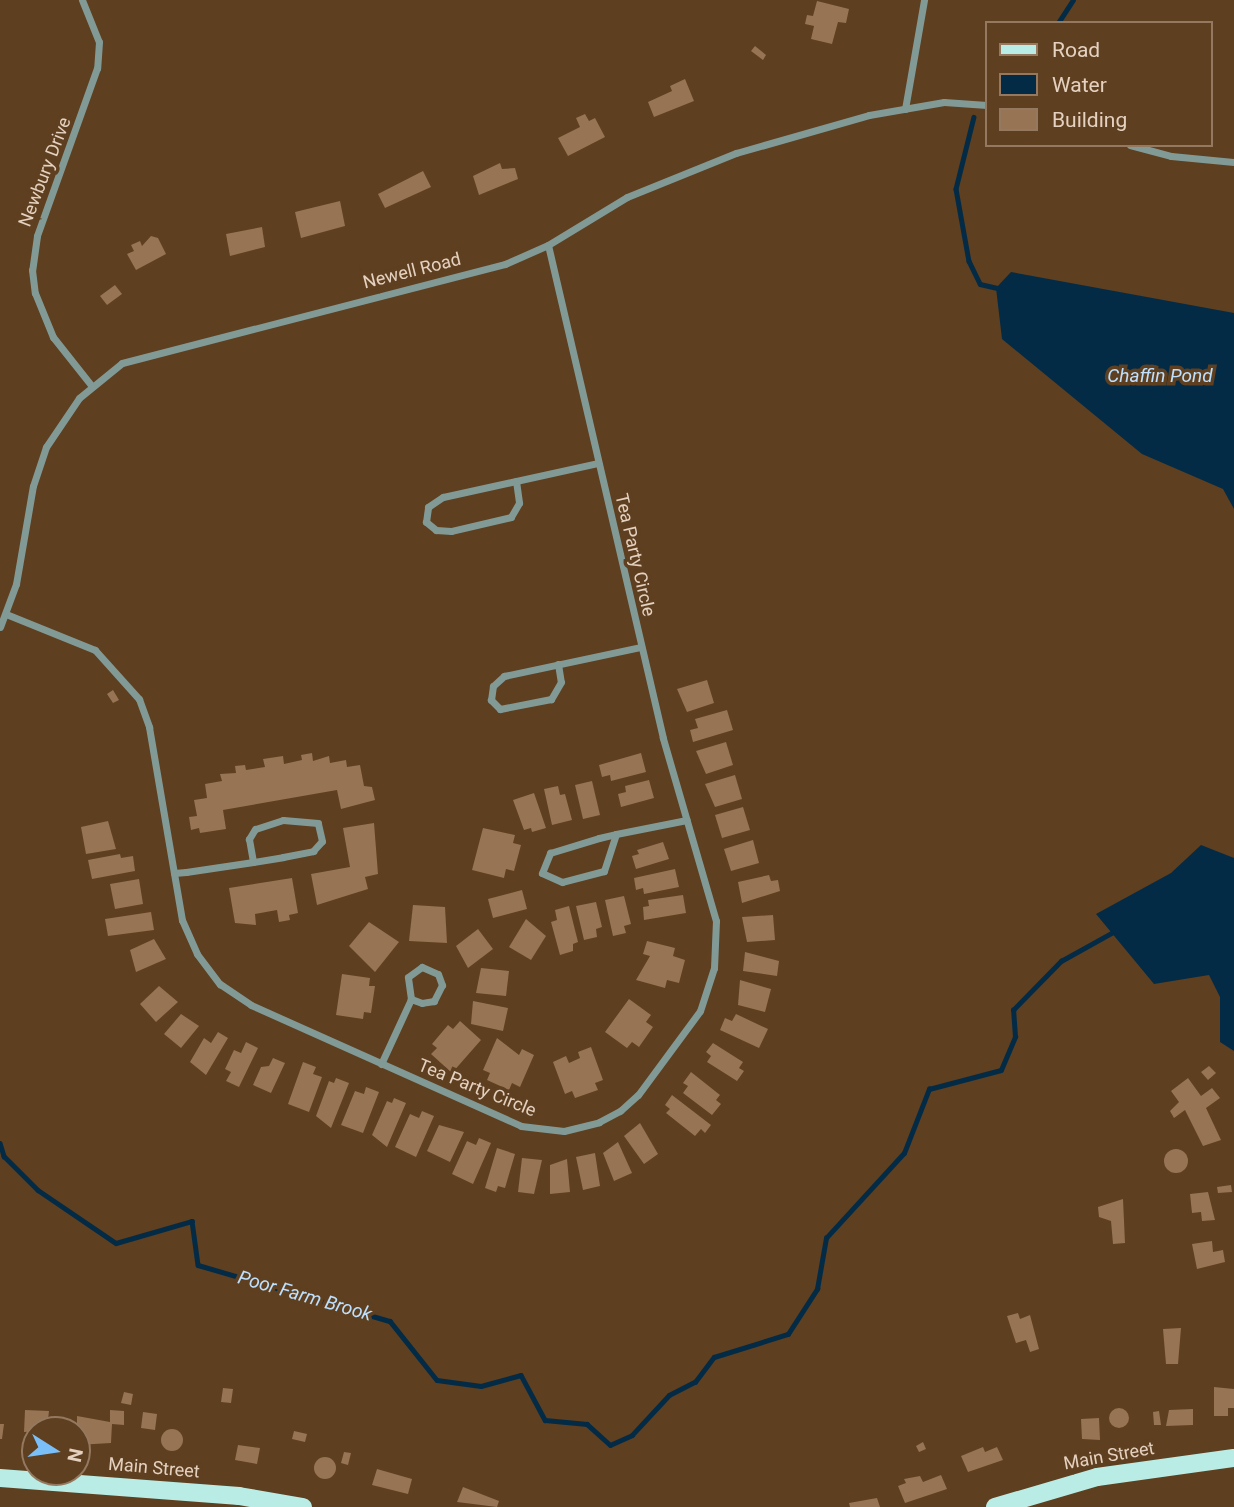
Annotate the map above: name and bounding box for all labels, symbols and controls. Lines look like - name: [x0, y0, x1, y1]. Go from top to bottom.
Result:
- legend: [986, 21, 1213, 147]
- text: Road: [1052, 38, 1100, 62]
- text: Water: [1052, 73, 1107, 97]
- text: Building: [1052, 108, 1127, 132]
- street label: Newbury Drive: [14, 114, 76, 230]
- street label: Newell Road: [361, 248, 463, 294]
- water label: Chaffin Pond: [1107, 365, 1213, 387]
- street label: Tea Party Circle: [610, 491, 660, 619]
- street label: Tea Party Circle: [415, 1054, 539, 1122]
- water label: Poor Farm Brook: [235, 1266, 375, 1326]
- north arrow: [21, 1416, 91, 1486]
- street label: Main Street: [1062, 1437, 1156, 1475]
- text: N: [62, 1446, 88, 1464]
- street label: Main Street: [107, 1453, 201, 1483]

